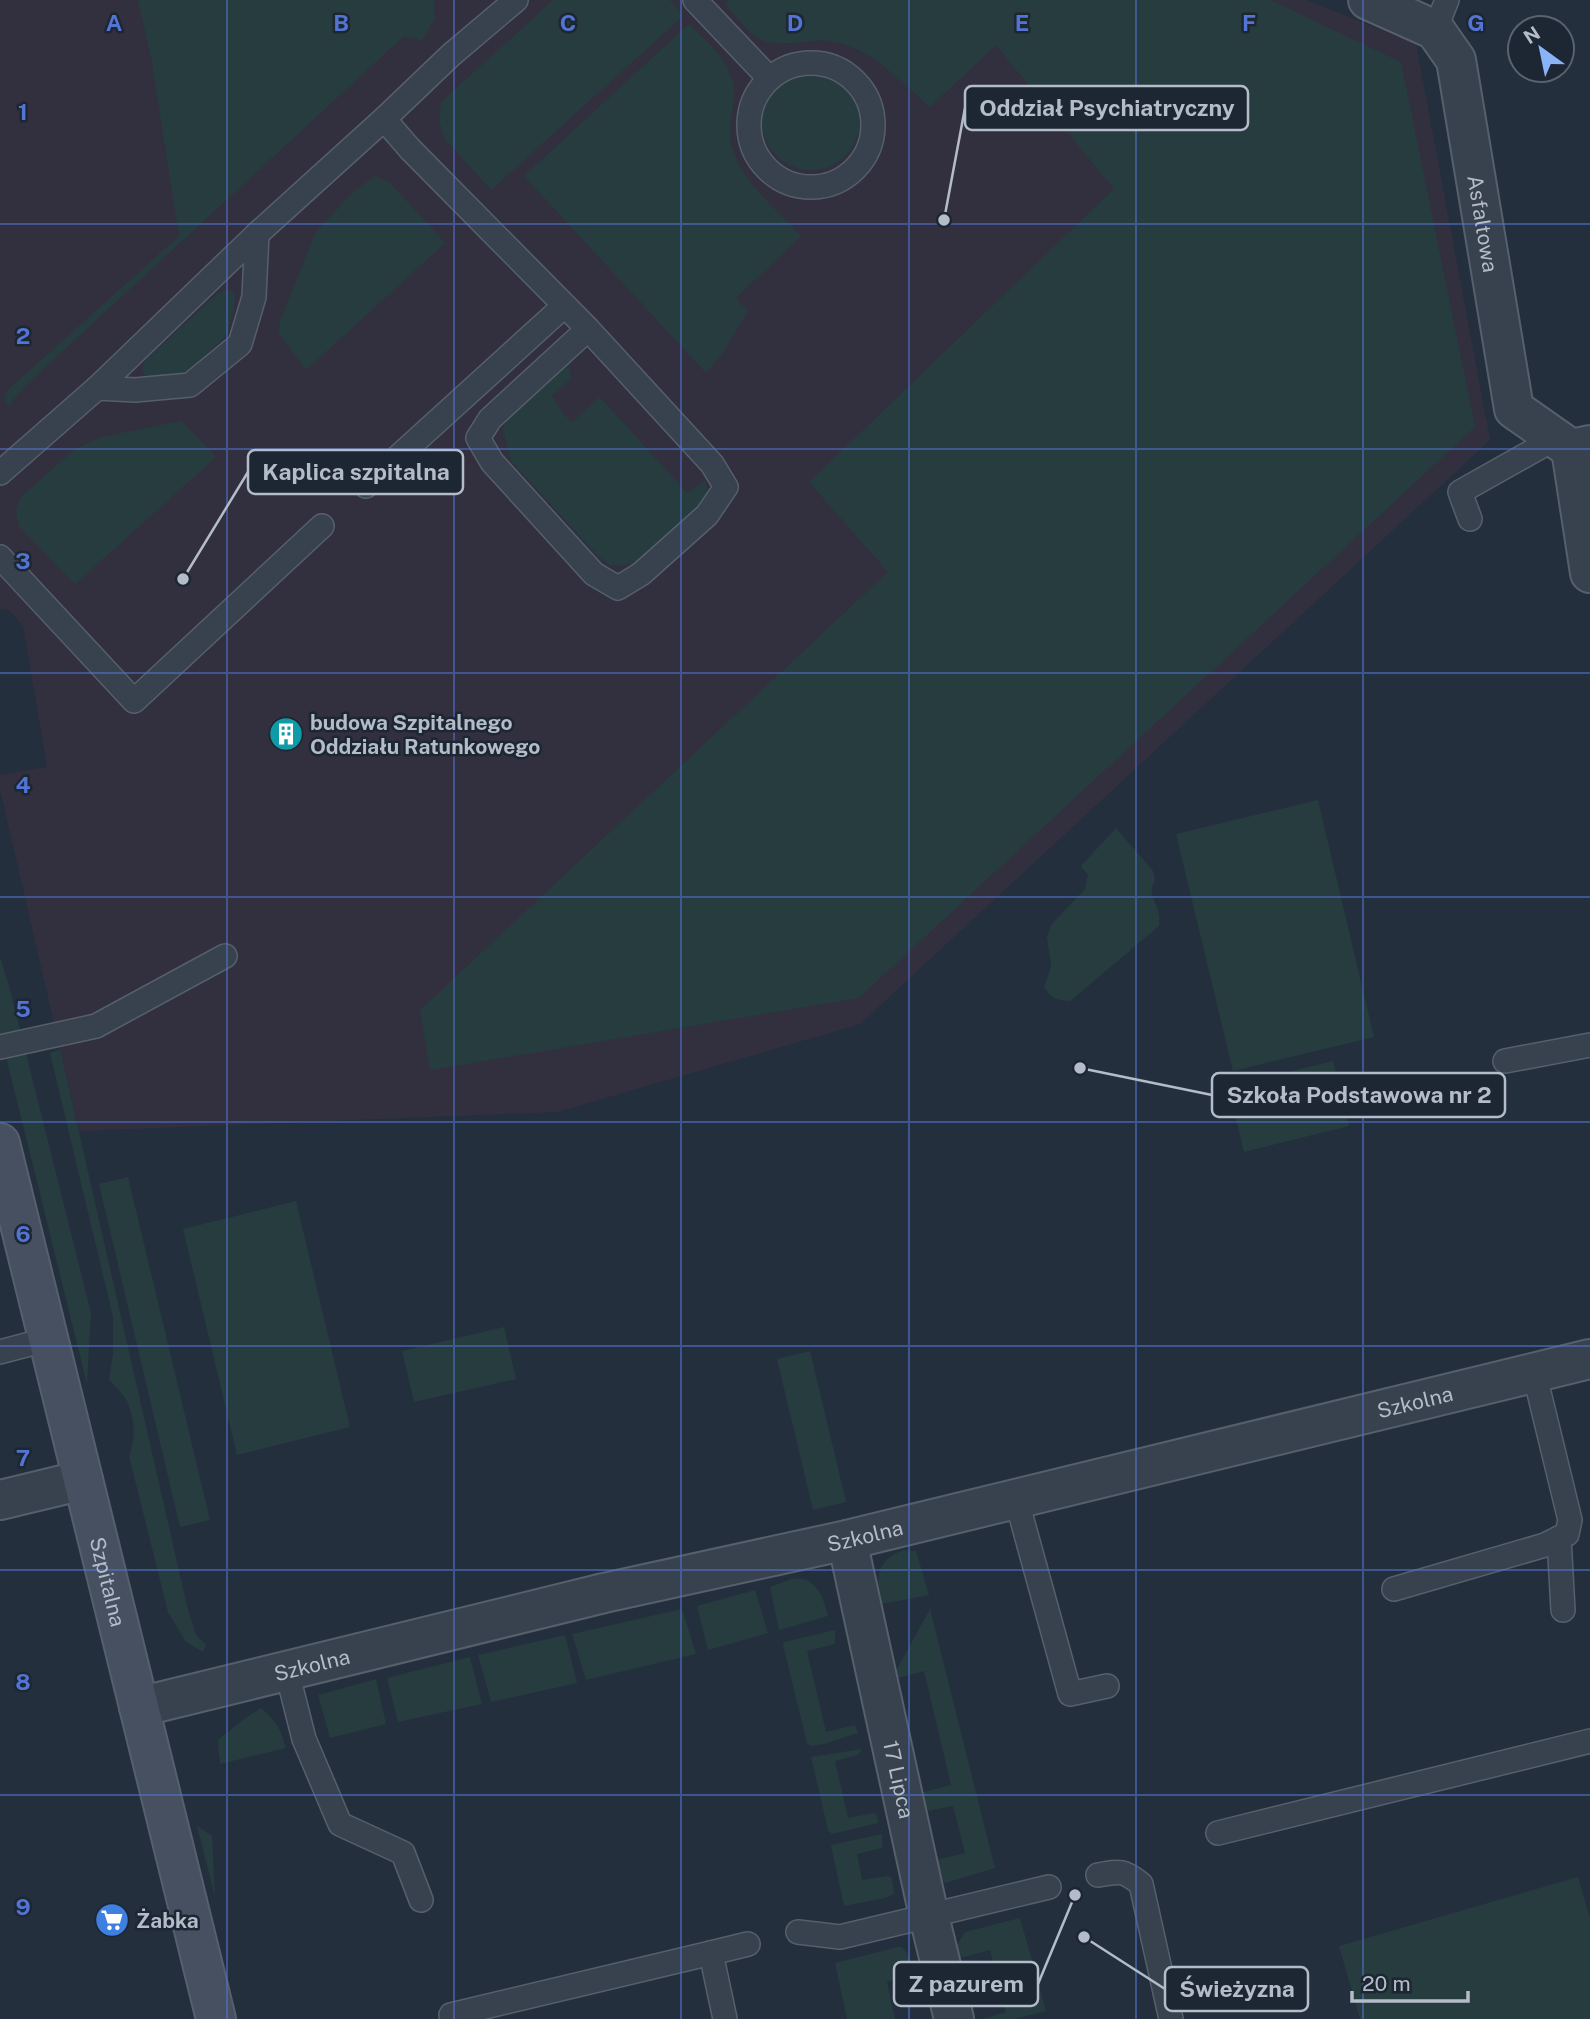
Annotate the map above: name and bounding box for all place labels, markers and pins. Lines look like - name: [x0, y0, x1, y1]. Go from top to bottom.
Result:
- callout: Oddział Psychiatryczny: [965, 86, 1248, 130]
- callout: Kaplica szpitalna: [248, 450, 463, 494]
- place label: budowa Szpitalnego Oddziału Ratunkowego: [310, 710, 540, 759]
- building icon: budowa Szpitalnego Oddziału Ratunkowego: [267, 715, 305, 753]
- callout: Szkoła Podstawowa nr 2: [1212, 1073, 1505, 1117]
- supermarket icon: Żabka: [93, 1901, 131, 1939]
- place label: Żabka: [136, 1908, 199, 1933]
- callout: Z pazurem: [894, 1962, 1038, 2006]
- callout: Świeżyzna: [1165, 1967, 1308, 2011]

